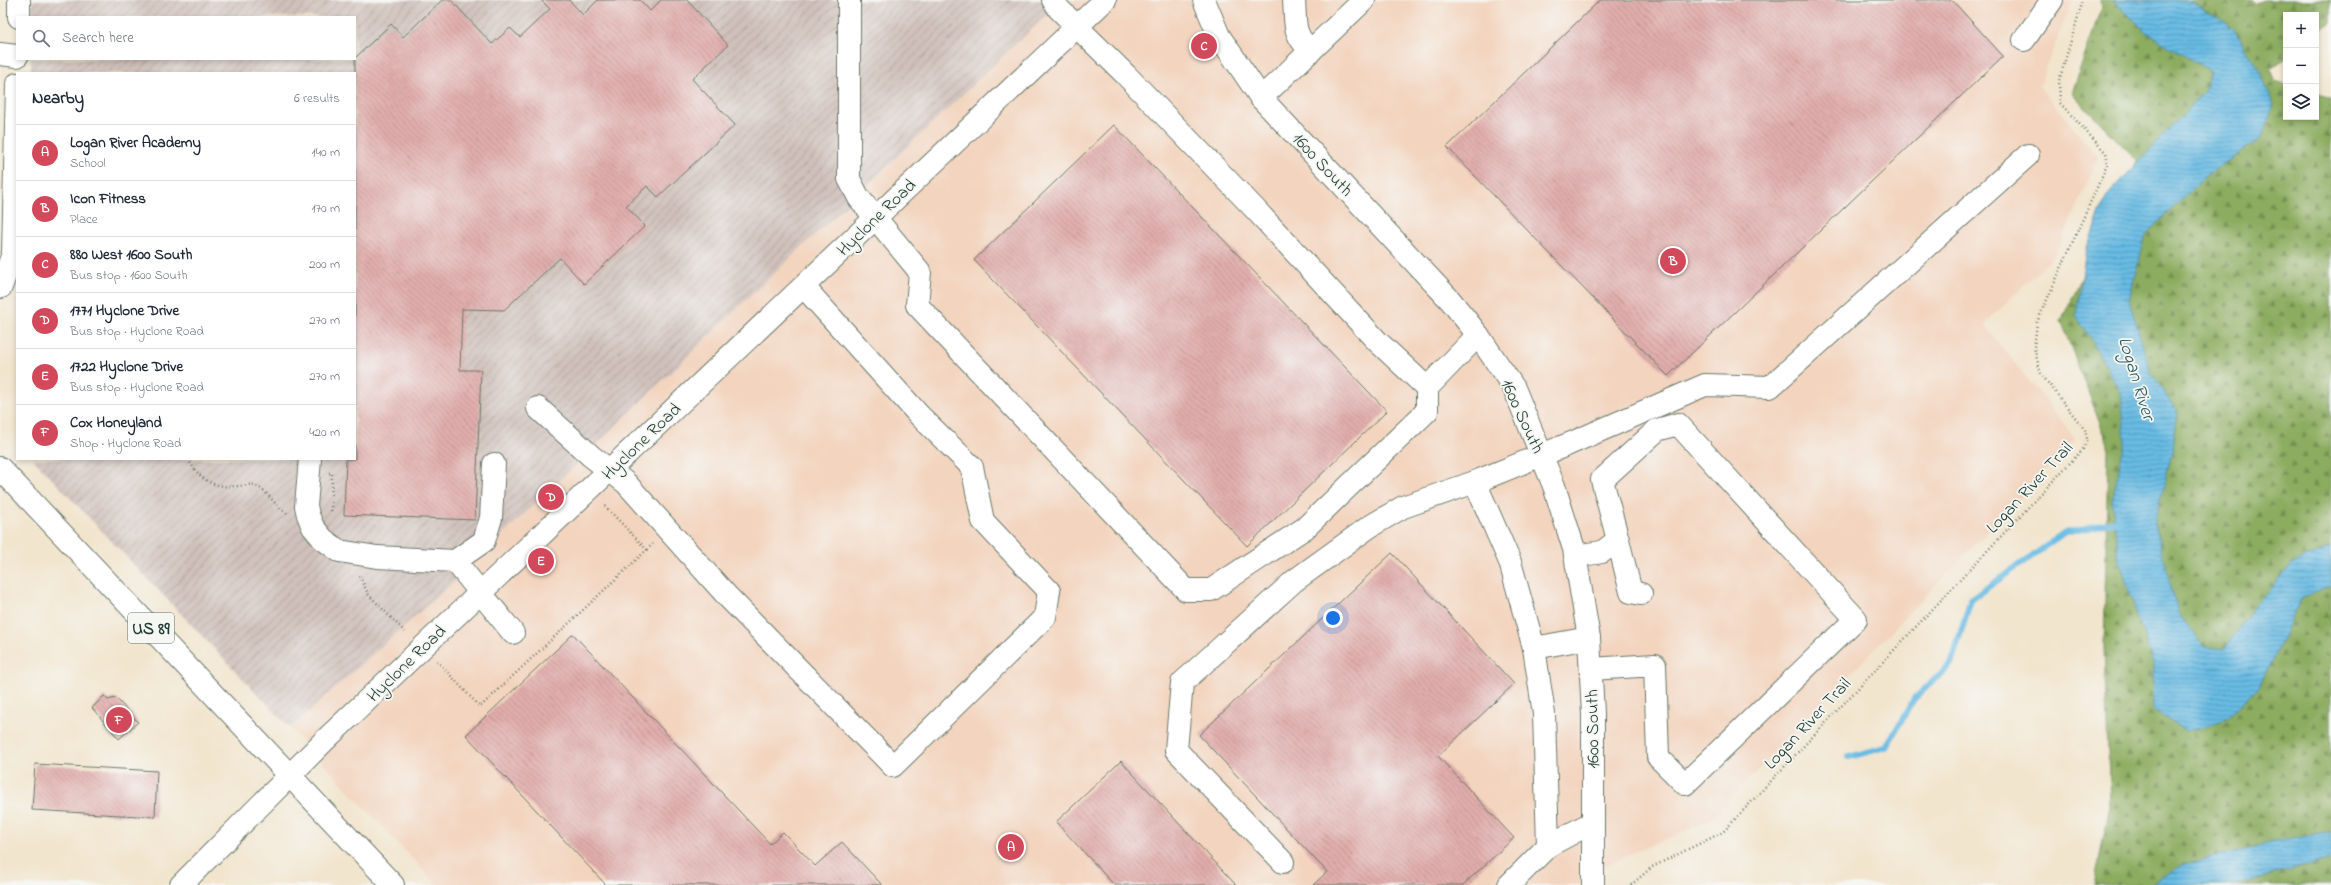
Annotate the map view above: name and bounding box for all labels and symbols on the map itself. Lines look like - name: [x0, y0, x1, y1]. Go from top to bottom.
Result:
- pin: C: [1191, 31, 1217, 61]
- street label: 1600 South: [1285, 127, 1358, 203]
- street label: Hyclone Road: [832, 174, 923, 263]
- pin: B: [1660, 246, 1686, 276]
- water label: Logan River: [2109, 334, 2162, 426]
- street label: 1600 South: [1493, 375, 1550, 458]
- street label: Hyclone Road: [597, 398, 688, 487]
- street label: Logan River Trail: [1981, 436, 2081, 541]
- pin: D: [538, 482, 564, 512]
- pin: E: [528, 546, 554, 576]
- your location: [1323, 608, 1343, 628]
- road number: US 89: [128, 613, 174, 643]
- street label: Hyclone Road: [362, 620, 453, 709]
- street label: Logan River Trail: [1759, 672, 1859, 777]
- street label: 1600 South: [1580, 689, 1608, 769]
- pin: F: [106, 705, 132, 735]
- pin: A: [998, 832, 1024, 862]

